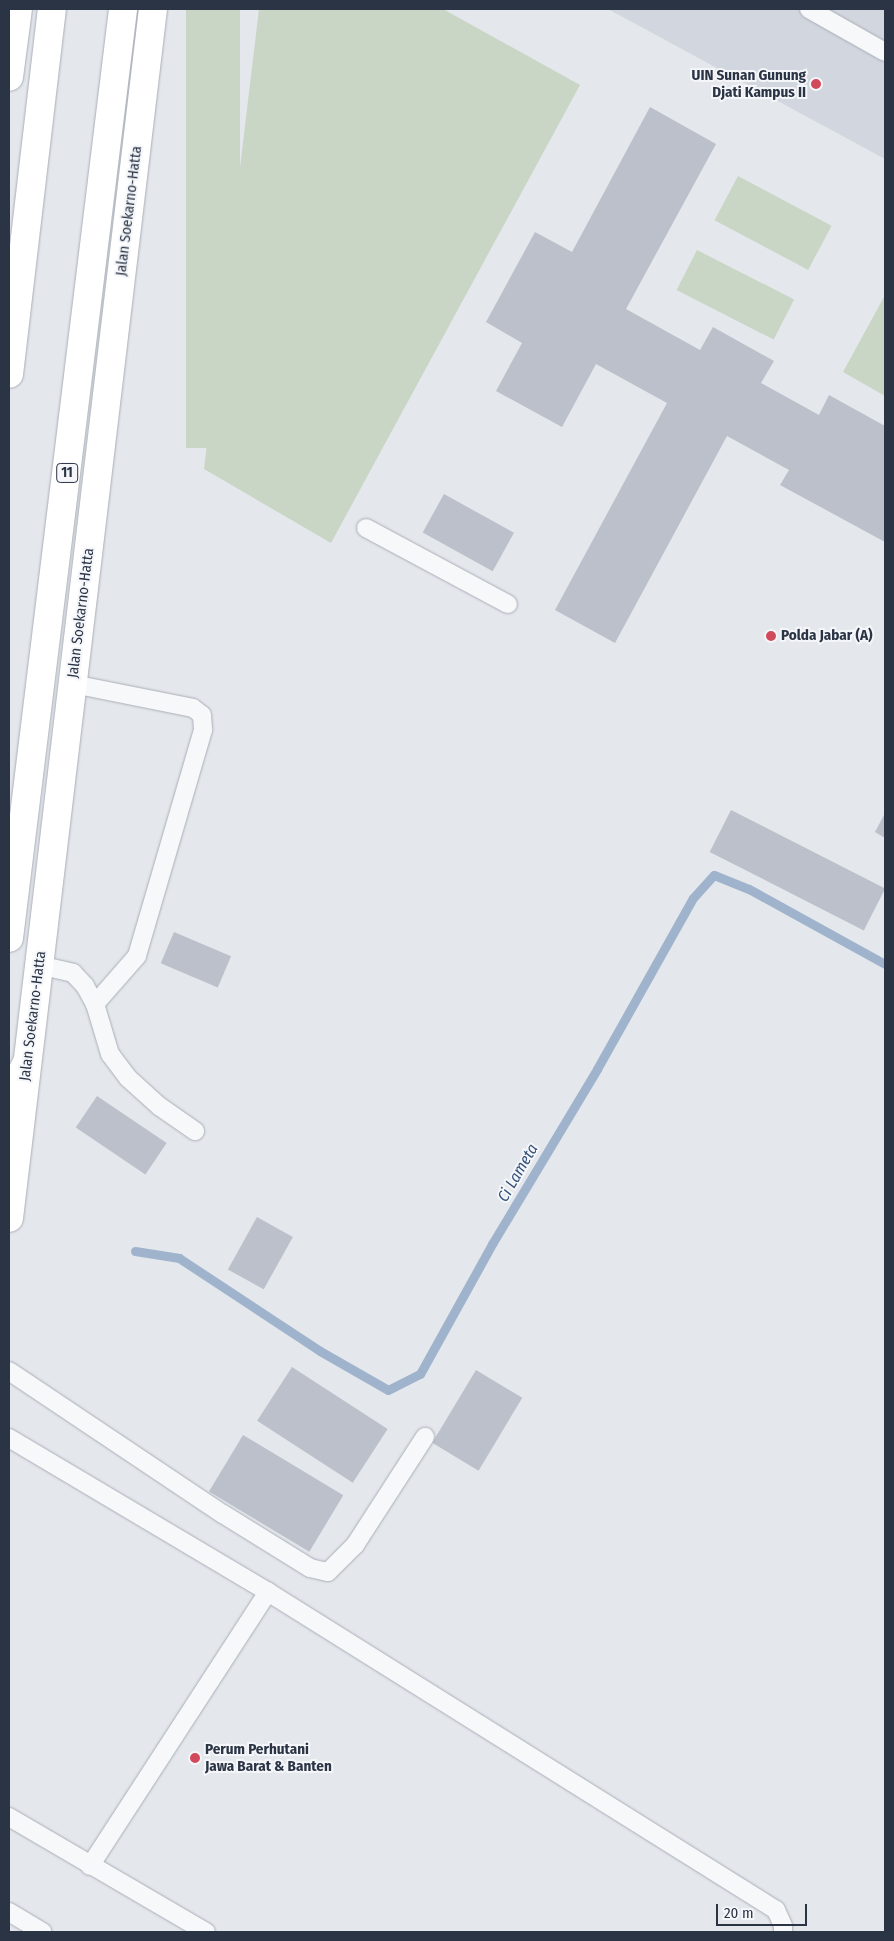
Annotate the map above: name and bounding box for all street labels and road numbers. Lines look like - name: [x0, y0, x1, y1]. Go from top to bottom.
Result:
- street label: Jalan Soekarno-Hatta: [112, 145, 146, 277]
- road number: 11: [56, 462, 78, 484]
- street label: Jalan Soekarno-Hatta: [64, 547, 98, 679]
- street label: Jalan Soekarno-Hatta: [16, 950, 50, 1082]

